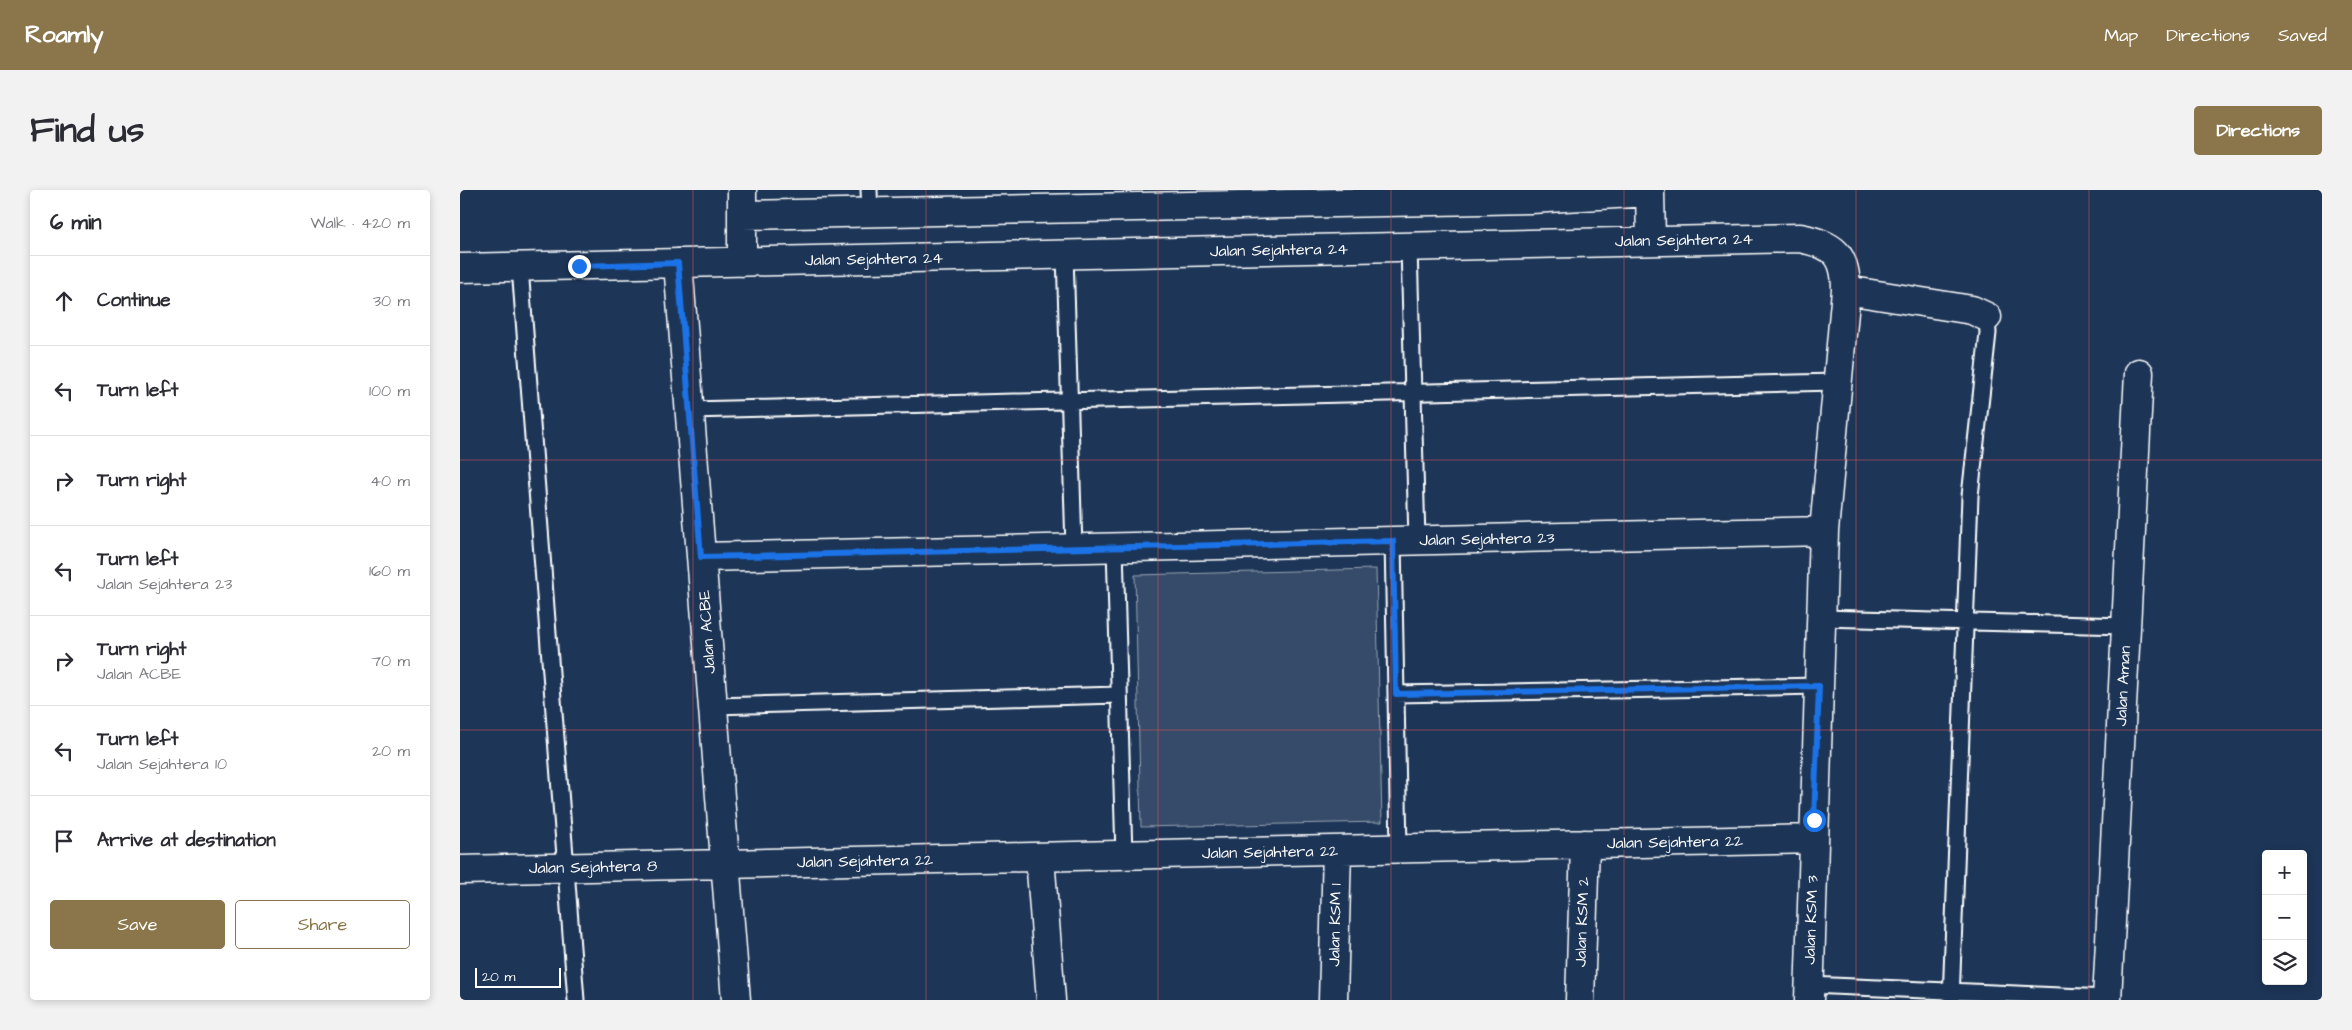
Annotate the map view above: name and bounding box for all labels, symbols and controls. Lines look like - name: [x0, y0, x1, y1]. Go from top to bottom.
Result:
- text: Roamly: [25, 18, 103, 52]
- text: Map: [2104, 23, 2138, 48]
- text: Directions: [2166, 23, 2250, 48]
- text: Saved: [2278, 23, 2327, 48]
- text: Find us: [30, 106, 144, 155]
- button: Directions: [2194, 106, 2322, 155]
- text: 6 min: [50, 208, 102, 237]
- text: Walk · 420 m: [310, 212, 410, 234]
- street label: Jalan Sejahtera 24: [1615, 228, 1753, 252]
- street label: Jalan Sejahtera 24: [1210, 238, 1348, 262]
- street label: Jalan Sejahtera 24: [805, 247, 943, 271]
- route end: [568, 255, 591, 278]
- icon: ahead: [50, 287, 78, 315]
- text: Continue: [97, 287, 171, 314]
- text: 30 m: [373, 290, 410, 312]
- icon: left: [50, 377, 78, 405]
- text: Turn left: [97, 377, 178, 404]
- text: 100 m: [369, 380, 410, 402]
- icon: right: [50, 467, 78, 495]
- text: Turn right: [97, 467, 186, 494]
- text: 40 m: [370, 470, 410, 492]
- street label: Jalan Sejahtera 23: [1419, 527, 1555, 551]
- text: Turn left: [97, 546, 178, 573]
- icon: left: [50, 557, 78, 585]
- text: 160 m: [369, 560, 410, 582]
- text: Jalan Sejahtera 23: [97, 573, 232, 595]
- street label: Jalan ACBE: [693, 589, 721, 675]
- text: Turn right: [97, 636, 186, 663]
- street label: Jalan Aman: [2110, 645, 2136, 727]
- icon: right: [50, 647, 78, 675]
- text: 70 m: [371, 650, 410, 672]
- text: Jalan ACBE: [97, 663, 181, 685]
- text: Turn left: [97, 726, 178, 753]
- icon: left: [50, 737, 78, 765]
- text: 20 m: [372, 740, 410, 762]
- text: Jalan Sejahtera 10: [97, 753, 227, 775]
- route start: [1803, 809, 1826, 832]
- icon: arrive: [50, 827, 78, 855]
- text: Arrive at destination: [97, 827, 276, 854]
- street label: Jalan Sejahtera 22: [1607, 830, 1743, 854]
- street label: Jalan Sejahtera 22: [1202, 840, 1338, 864]
- street label: Jalan Sejahtera 22: [797, 849, 933, 873]
- map controls: [2262, 850, 2307, 985]
- button: +: [2262, 850, 2307, 895]
- street label: Jalan Sejahtera 8: [529, 855, 657, 879]
- street label: Jalan KSM 3: [1798, 875, 1824, 965]
- street label: Jalan KSM 2: [1569, 876, 1595, 968]
- street label: Jalan KSM 1: [1323, 883, 1347, 967]
- button: −: [2262, 895, 2307, 940]
- button: Save: [50, 900, 225, 949]
- button: Share: [235, 900, 410, 949]
- button: layers: [2262, 940, 2307, 985]
- scale bar: [475, 965, 561, 988]
- text: 20 m: [482, 967, 515, 987]

